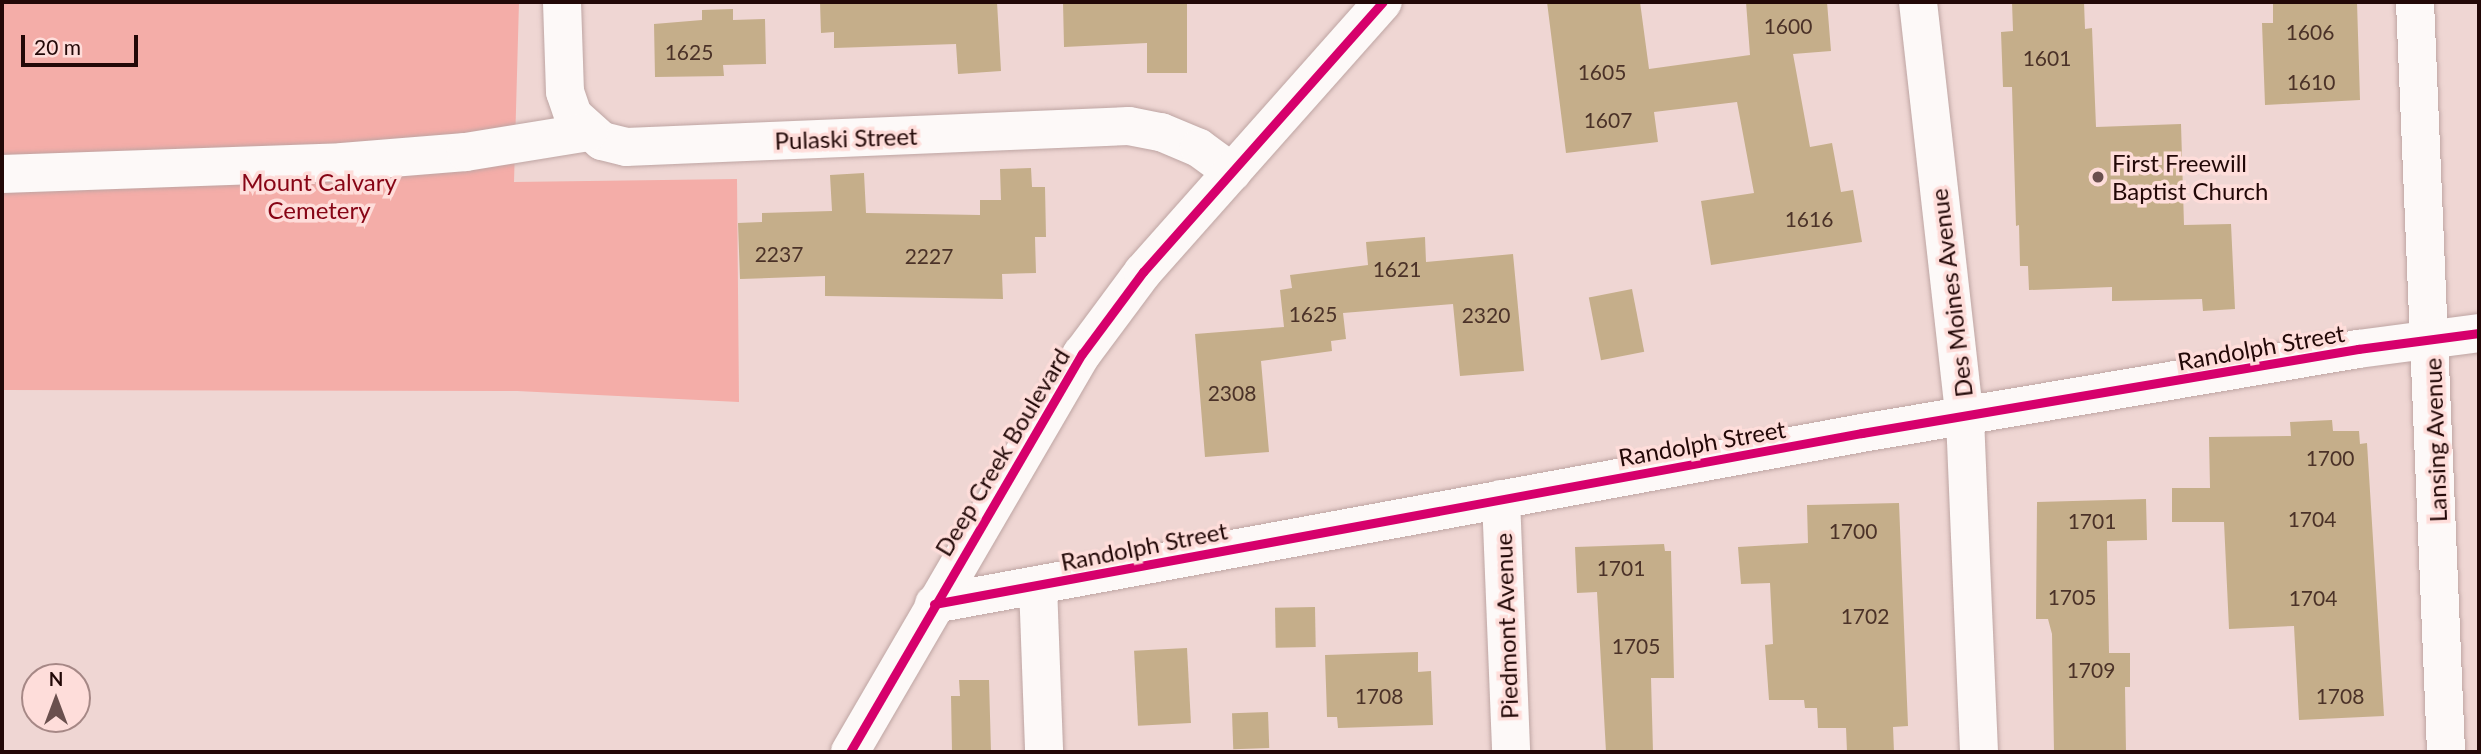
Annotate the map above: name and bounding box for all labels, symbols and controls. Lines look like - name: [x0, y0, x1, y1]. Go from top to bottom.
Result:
- house number: 1600: [1764, 13, 1812, 39]
- house number: 1606: [2286, 19, 2334, 45]
- scale bar: [24, 21, 142, 65]
- text: 20 m: [34, 34, 81, 59]
- house number: 1625: [665, 39, 713, 65]
- house number: 1601: [2023, 45, 2071, 71]
- house number: 1605: [1578, 59, 1626, 85]
- house number: 1610: [2287, 69, 2335, 95]
- house number: 1607: [1584, 107, 1632, 133]
- street label: Pulaski Street: [774, 121, 918, 155]
- place label: First Freewill Baptist Church: [2112, 149, 2268, 205]
- park label: Mount Calvary Cemetery: [241, 168, 397, 224]
- marker: First Freewill Baptist Church: [2090, 169, 2106, 185]
- street label: Des Moines Avenue: [1924, 187, 1978, 399]
- house number: 1616: [1785, 206, 1833, 232]
- house number: 2237: [755, 241, 803, 267]
- house number: 2227: [905, 243, 953, 269]
- house number: 1621: [1373, 256, 1421, 282]
- house number: 1625: [1289, 301, 1337, 327]
- house number: 2320: [1462, 302, 1510, 328]
- street label: Randolph Street: [2175, 318, 2347, 376]
- street label: Deep Creek Boulevard: [929, 343, 1075, 561]
- street label: Lansing Avenue: [2418, 357, 2452, 523]
- house number: 2308: [1208, 380, 1256, 406]
- street label: Randolph Street: [1616, 414, 1788, 472]
- house number: 1700: [2306, 445, 2354, 471]
- house number: 1704: [2288, 506, 2336, 532]
- house number: 1701: [2068, 508, 2116, 534]
- street label: Randolph Street: [1058, 516, 1230, 576]
- house number: 1700: [1829, 518, 1877, 544]
- street label: Piedmont Avenue: [1488, 532, 1524, 720]
- house number: 1701: [1597, 555, 1645, 581]
- house number: 1705: [2048, 584, 2096, 610]
- house number: 1704: [2289, 585, 2337, 611]
- house number: 1702: [1841, 603, 1889, 629]
- house number: 1705: [1612, 633, 1660, 659]
- house number: 1709: [2067, 657, 2115, 683]
- north arrow: [21, 663, 91, 733]
- text: N: [49, 667, 63, 690]
- house number: 1708: [1355, 683, 1403, 709]
- house number: 1708: [2316, 683, 2364, 709]

